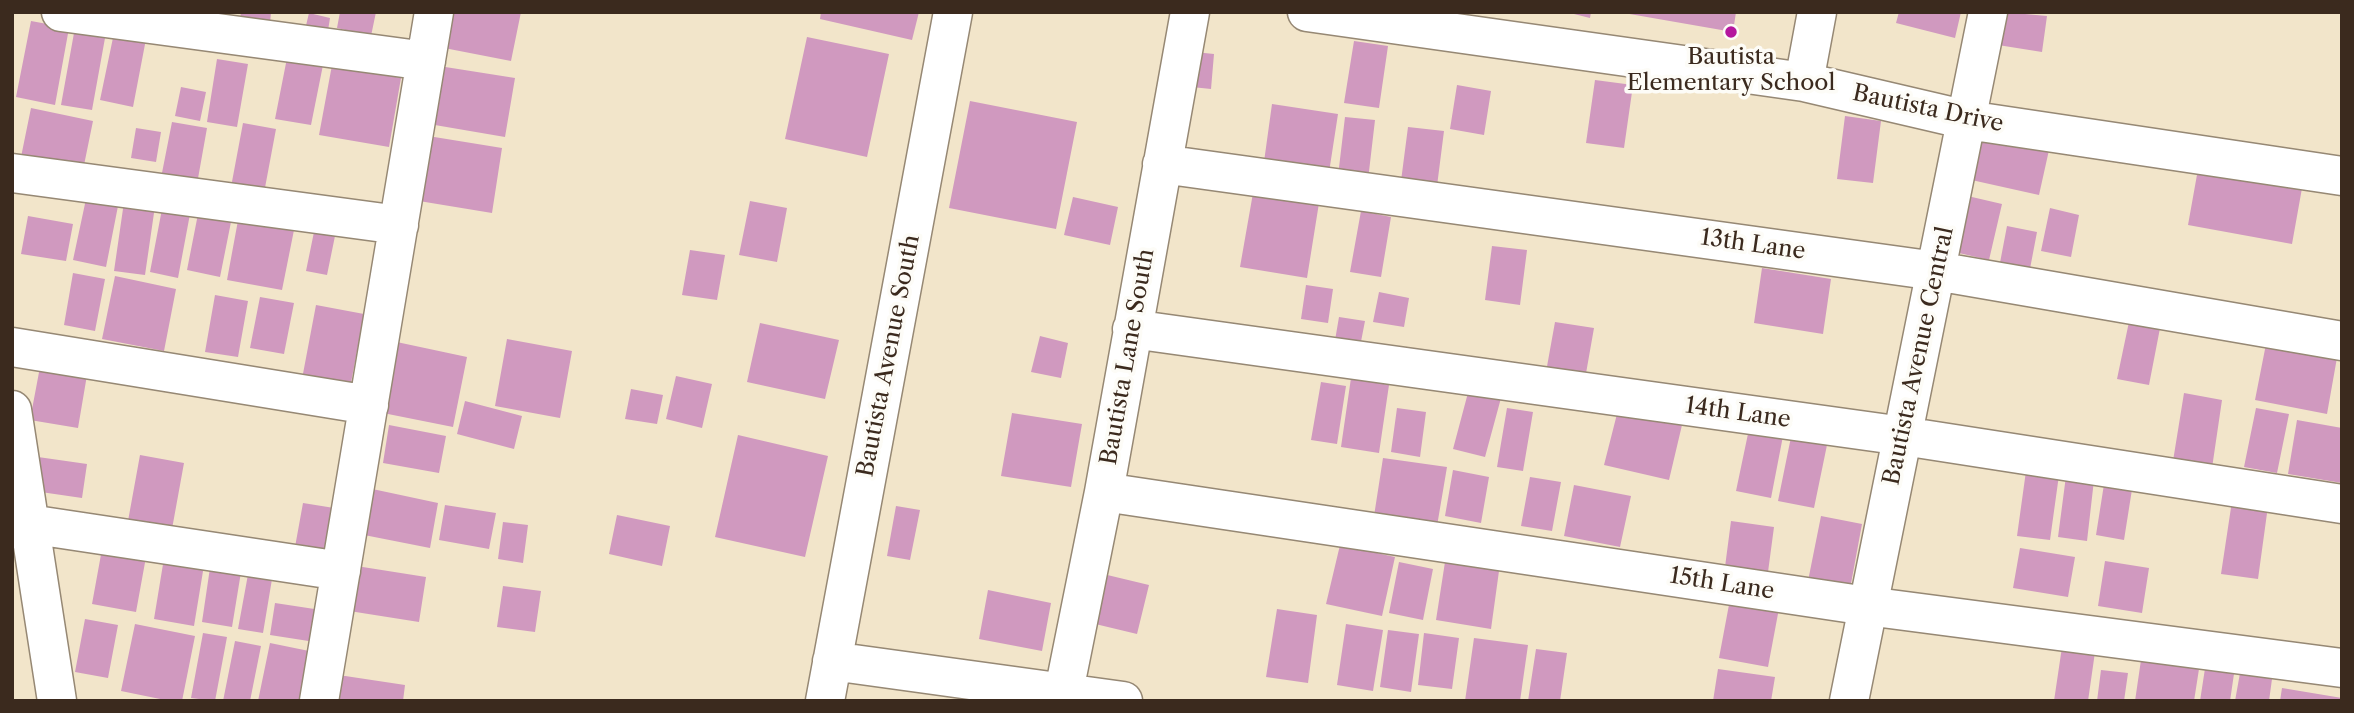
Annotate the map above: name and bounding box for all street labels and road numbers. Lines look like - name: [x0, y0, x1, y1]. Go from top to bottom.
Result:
- street label: Bautista Drive: [1850, 80, 2006, 138]
- street label: 13th Lane: [1699, 224, 1807, 266]
- street label: Bautista Avenue Central: [1878, 224, 1960, 488]
- street label: Bautista Avenue South: [852, 233, 926, 479]
- street label: Bautista Lane South: [1095, 247, 1161, 467]
- street label: 14th Lane: [1684, 392, 1792, 434]
- street label: 15th Lane: [1668, 562, 1776, 606]

